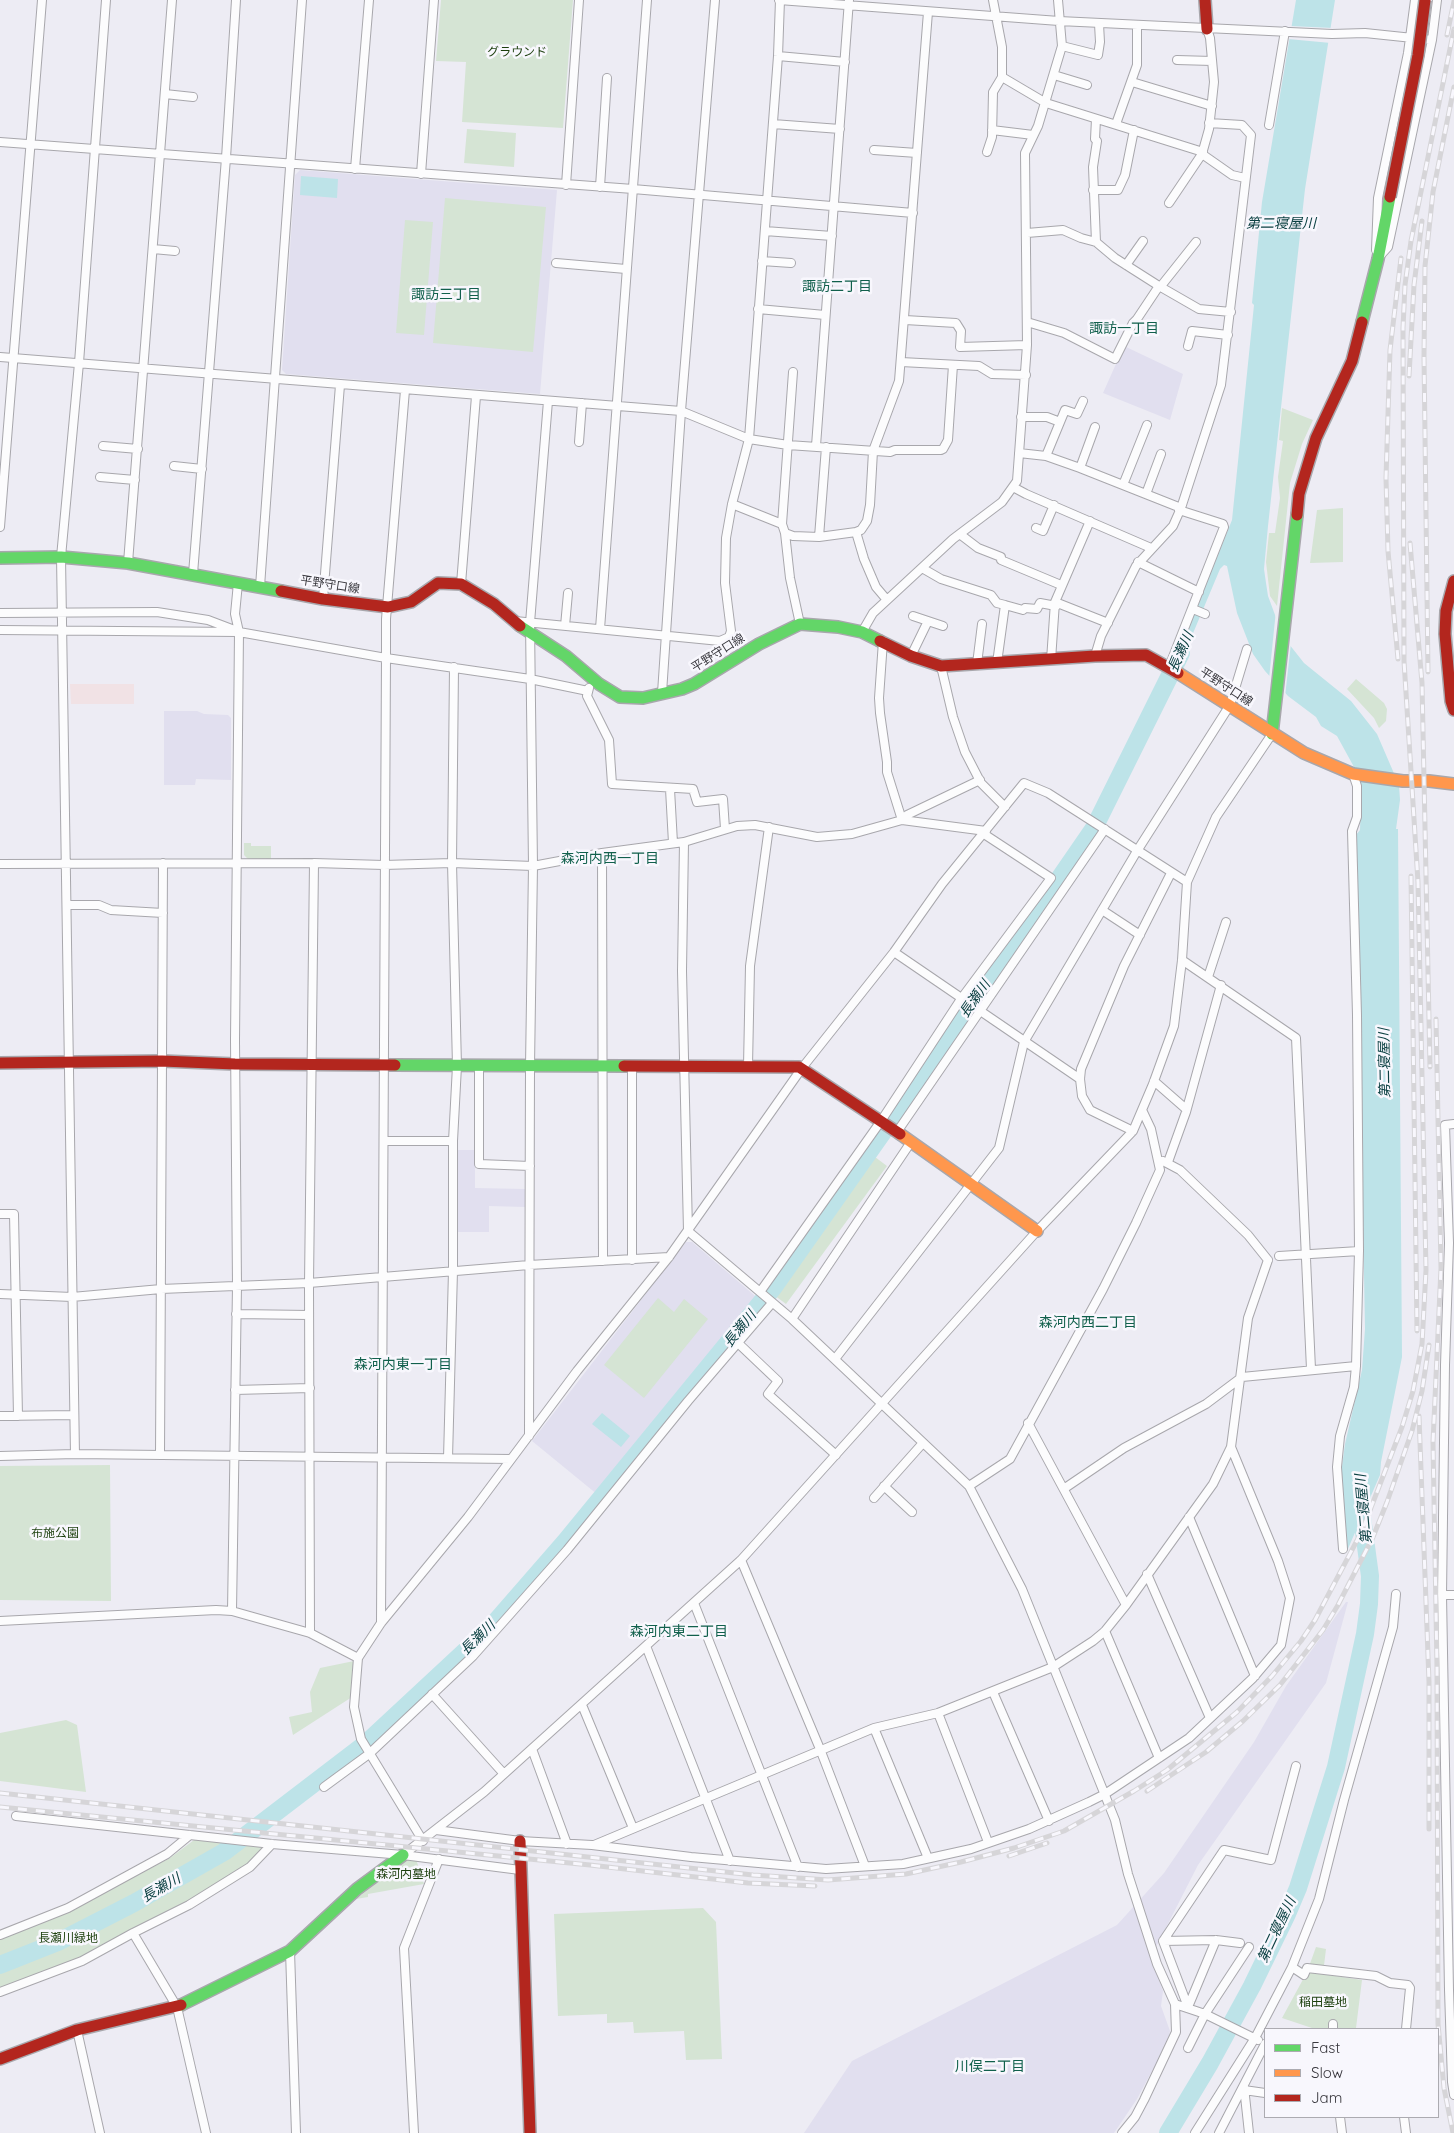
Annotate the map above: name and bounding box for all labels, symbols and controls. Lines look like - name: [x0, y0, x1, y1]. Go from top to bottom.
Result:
- park label: グラウンド: [487, 45, 547, 59]
- water label: 第二寝屋川: [1246, 216, 1316, 232]
- district label: 諏訪二丁目: [802, 279, 872, 295]
- district label: 諏訪三丁目: [411, 287, 481, 303]
- district label: 諏訪一丁目: [1089, 321, 1159, 337]
- street label: 平野守口線: [299, 573, 361, 597]
- water label: 長瀬川: [1165, 629, 1197, 675]
- street label: 平野守口線: [689, 631, 747, 675]
- street label: 平野守口線: [1197, 665, 1255, 709]
- district label: 森河内西一丁目: [561, 851, 659, 867]
- water label: 長瀬川: [956, 977, 994, 1021]
- water label: 第二寝屋川: [1376, 1028, 1394, 1098]
- water label: 長瀬川: [720, 1307, 760, 1351]
- district label: 森河内西二丁目: [1039, 1315, 1137, 1331]
- district label: 森河内東一丁目: [354, 1357, 452, 1373]
- water label: 第二寝屋川: [1353, 1473, 1375, 1545]
- park label: 布施公園: [31, 1526, 79, 1540]
- water label: 長瀬川: [457, 1617, 499, 1659]
- district label: 森河内東二丁目: [630, 1624, 728, 1640]
- park label: 森河内墓地: [376, 1867, 436, 1881]
- water label: 長瀬川: [139, 1870, 183, 1906]
- water label: 第二寝屋川: [1255, 1895, 1299, 1965]
- park label: 長瀬川緑地: [38, 1931, 98, 1945]
- park label: 稲田墓地: [1299, 1995, 1347, 2009]
- legend: [1264, 2028, 1439, 2118]
- text: Fast: [1311, 2038, 1340, 2057]
- district label: 川俣二丁目: [955, 2059, 1025, 2075]
- text: Slow: [1311, 2063, 1343, 2082]
- text: Jam: [1311, 2088, 1342, 2107]

